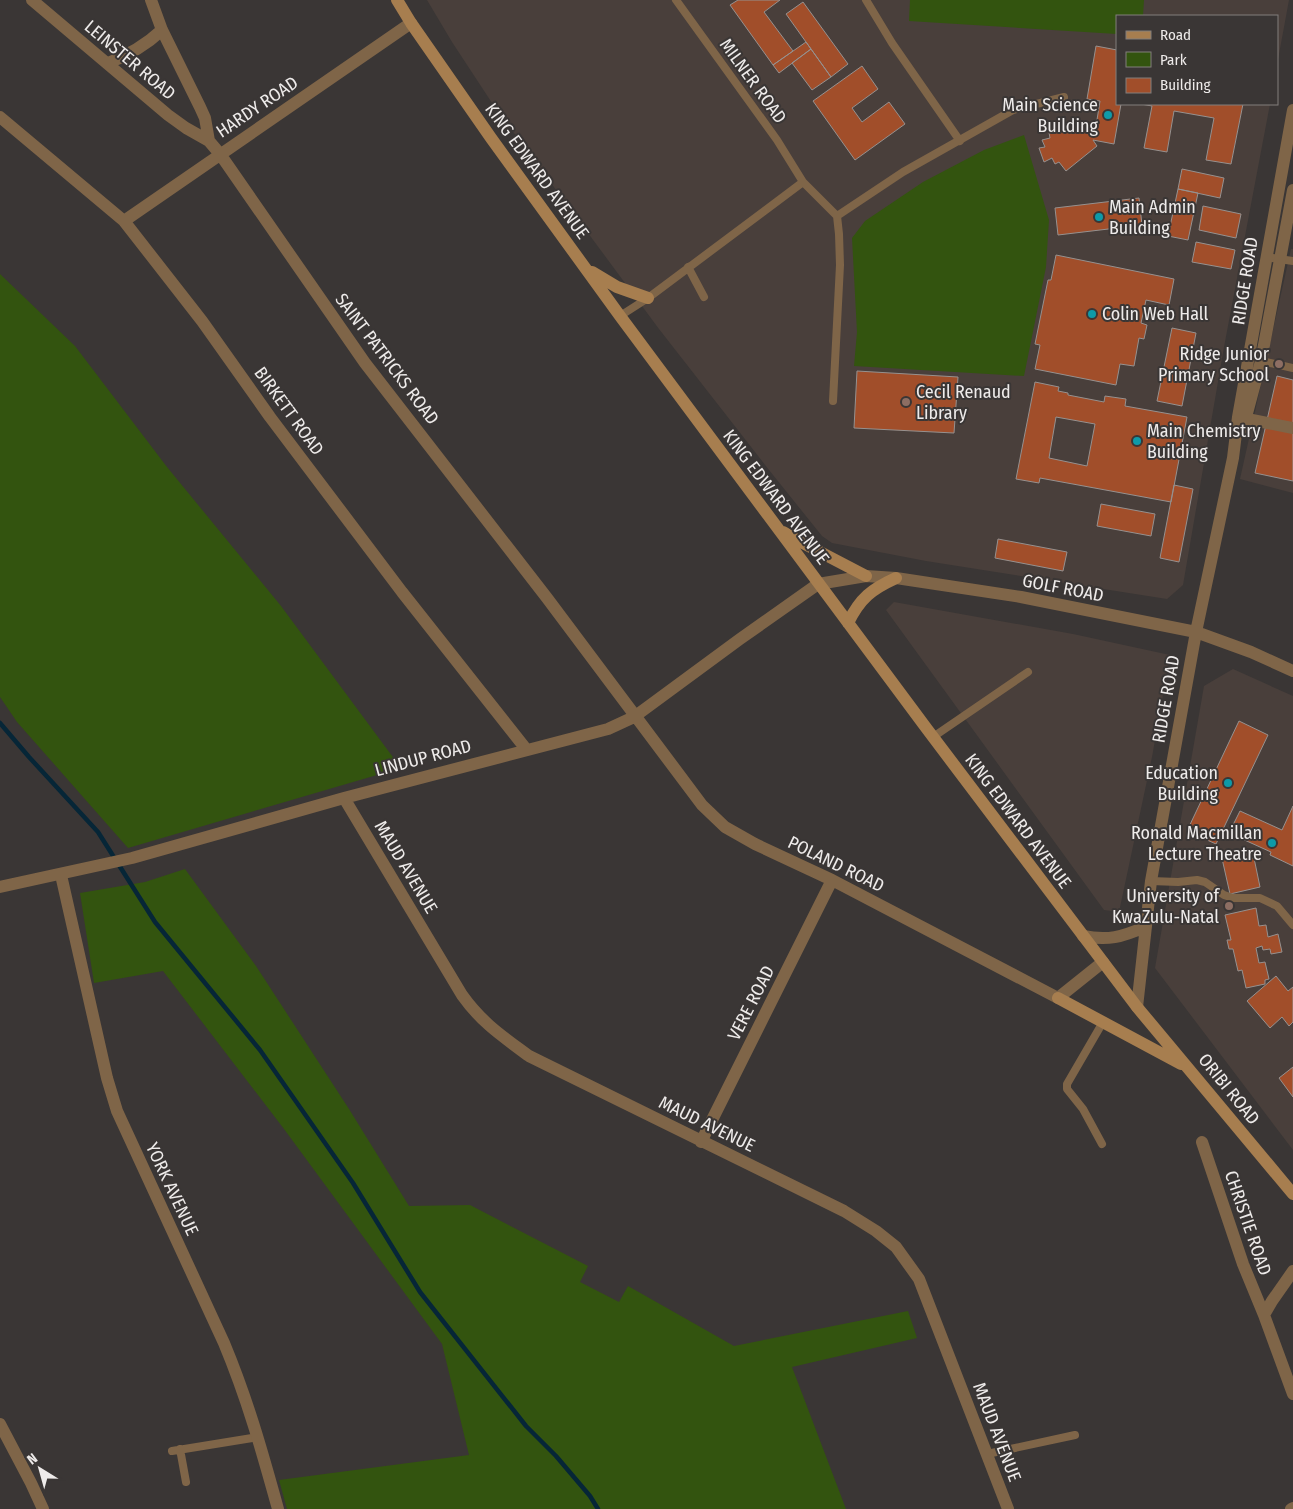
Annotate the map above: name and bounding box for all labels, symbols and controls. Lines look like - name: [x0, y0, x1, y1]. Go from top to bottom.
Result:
- legend: [1116, 15, 1278, 105]
- street label: LEINSTER ROAD: [80, 16, 180, 104]
- text: Road: [1160, 26, 1191, 44]
- street label: MILNER ROAD: [715, 34, 791, 128]
- text: Park: [1160, 51, 1187, 69]
- street label: HARDY ROAD: [212, 72, 302, 142]
- text: Building: [1160, 76, 1211, 94]
- place label: Main Science Building: [1002, 94, 1099, 137]
- street label: KING EDWARD AVENUE: [480, 99, 594, 243]
- marker: Main Science Building: [1102, 109, 1114, 121]
- place label: Main Admin Building: [1109, 196, 1196, 239]
- marker: Main Admin Building: [1093, 211, 1105, 223]
- street label: RIDGE ROAD: [1227, 235, 1263, 327]
- street label: SAINT PATRICKS ROAD: [330, 289, 444, 429]
- place label: Colin Web Hall: [1102, 303, 1209, 325]
- marker: Colin Web Hall: [1086, 308, 1098, 320]
- place label: Ridge Junior Primary School: [1158, 343, 1270, 386]
- marker: Ridge Junior Primary School: [1273, 358, 1285, 370]
- street label: BIRKETT ROAD: [250, 362, 328, 460]
- place label: Cecil Renaud Library: [916, 381, 1011, 424]
- marker: Cecil Renaud Library: [900, 396, 912, 408]
- place label: Main Chemistry Building: [1147, 420, 1260, 463]
- street label: KING EDWARD AVENUE: [718, 425, 834, 569]
- marker: Main Chemistry Building: [1131, 435, 1143, 447]
- street label: GOLF ROAD: [1020, 569, 1106, 607]
- street label: RIDGE ROAD: [1147, 653, 1185, 745]
- street label: LINDUP ROAD: [372, 735, 474, 781]
- street label: KING EDWARD AVENUE: [960, 749, 1076, 893]
- place label: Education Building: [1145, 762, 1219, 805]
- marker: Education Building: [1222, 777, 1234, 789]
- street label: MAUD AVENUE: [370, 817, 442, 917]
- place label: Ronald Macmillan Lecture Theatre: [1131, 822, 1262, 865]
- street label: POLAND ROAD: [784, 831, 888, 897]
- marker: Ronald Macmillan Lecture Theatre: [1266, 837, 1278, 849]
- place label: University of KwaZulu-Natal: [1112, 885, 1220, 928]
- marker: University of KwaZulu-Natal: [1223, 900, 1235, 912]
- street label: VERE ROAD: [723, 962, 779, 1044]
- street label: ORIBI ROAD: [1194, 1049, 1264, 1129]
- street label: MAUD AVENUE: [655, 1091, 759, 1157]
- street label: YORK AVENUE: [141, 1139, 203, 1239]
- street label: CHRISTIE ROAD: [1220, 1168, 1276, 1278]
- street label: MAUD AVENUE: [968, 1379, 1026, 1485]
- north arrow: [15, 1444, 65, 1494]
- text: N: [24, 1450, 41, 1468]

